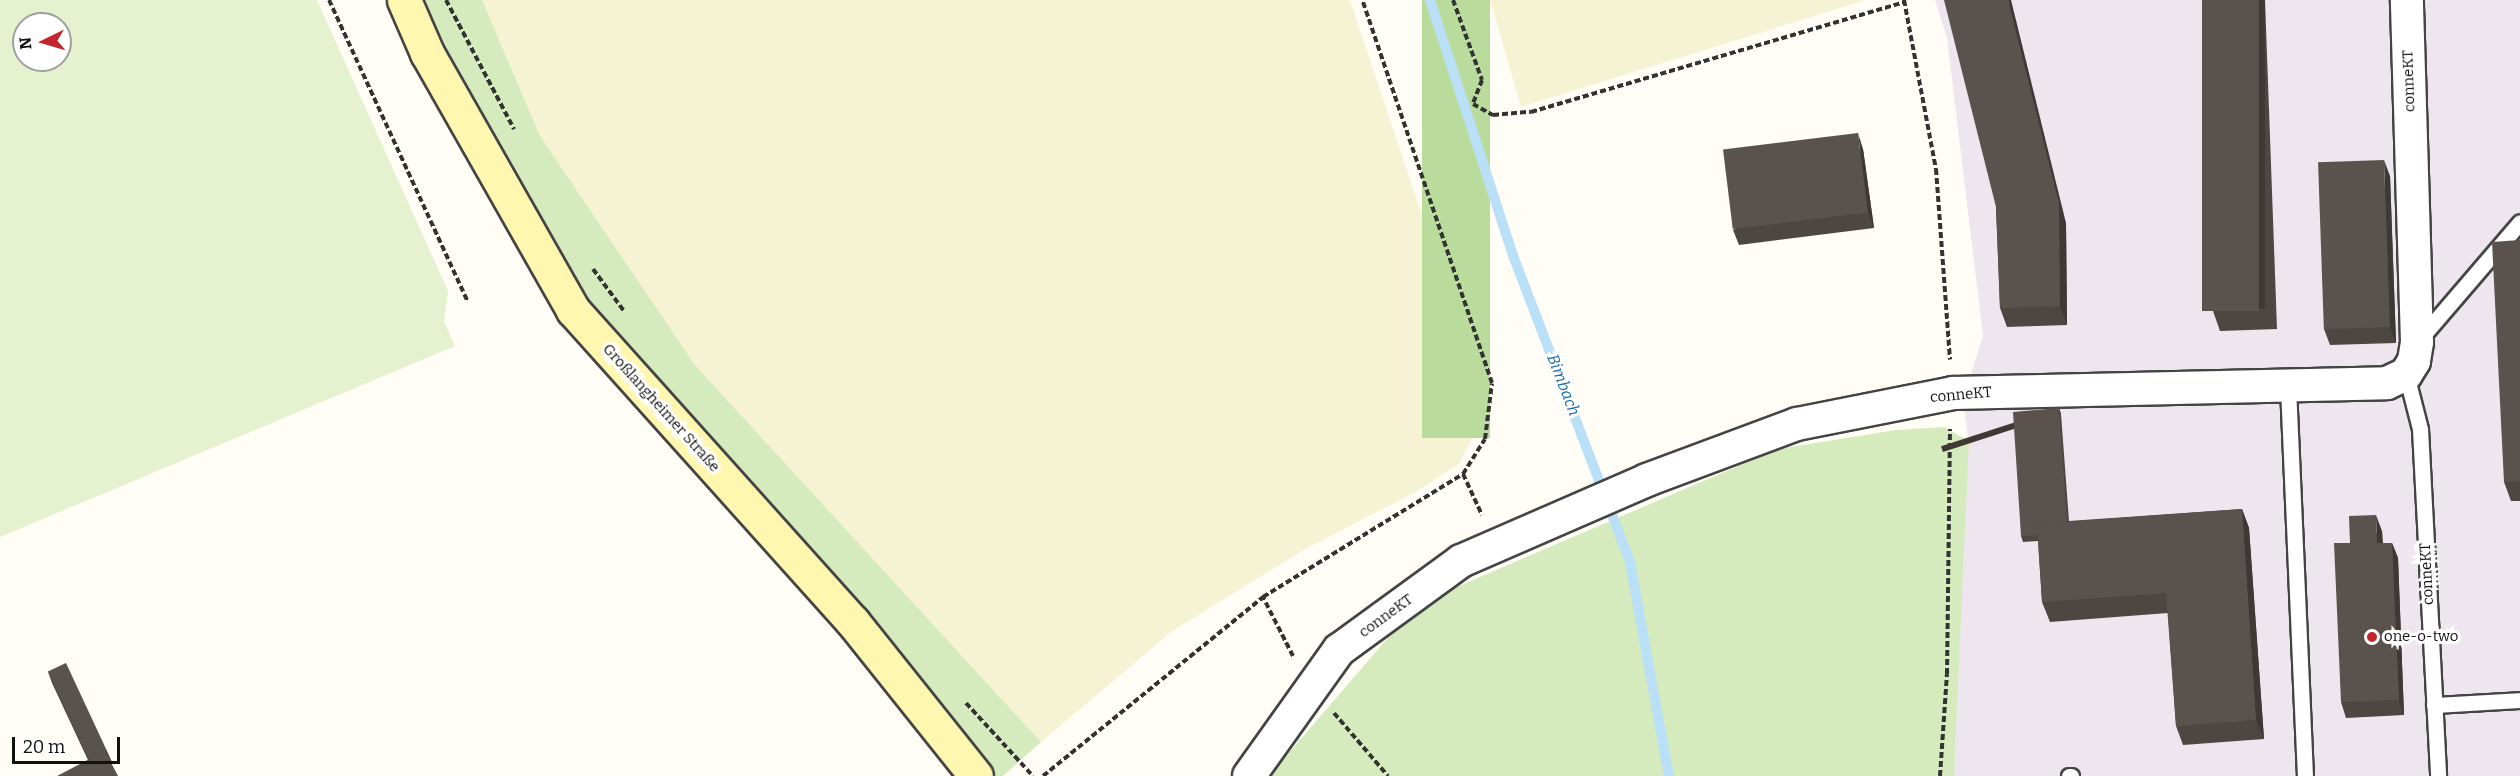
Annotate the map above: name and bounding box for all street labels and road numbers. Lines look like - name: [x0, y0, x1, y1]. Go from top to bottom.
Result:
- street label: conneKT: [2399, 50, 2419, 112]
- street label: Großlangheimer Straße: [599, 340, 723, 476]
- street label: conneKT: [1929, 383, 1993, 407]
- street label: conneKT: [2416, 543, 2438, 605]
- street label: conneKT: [1356, 590, 1416, 642]

